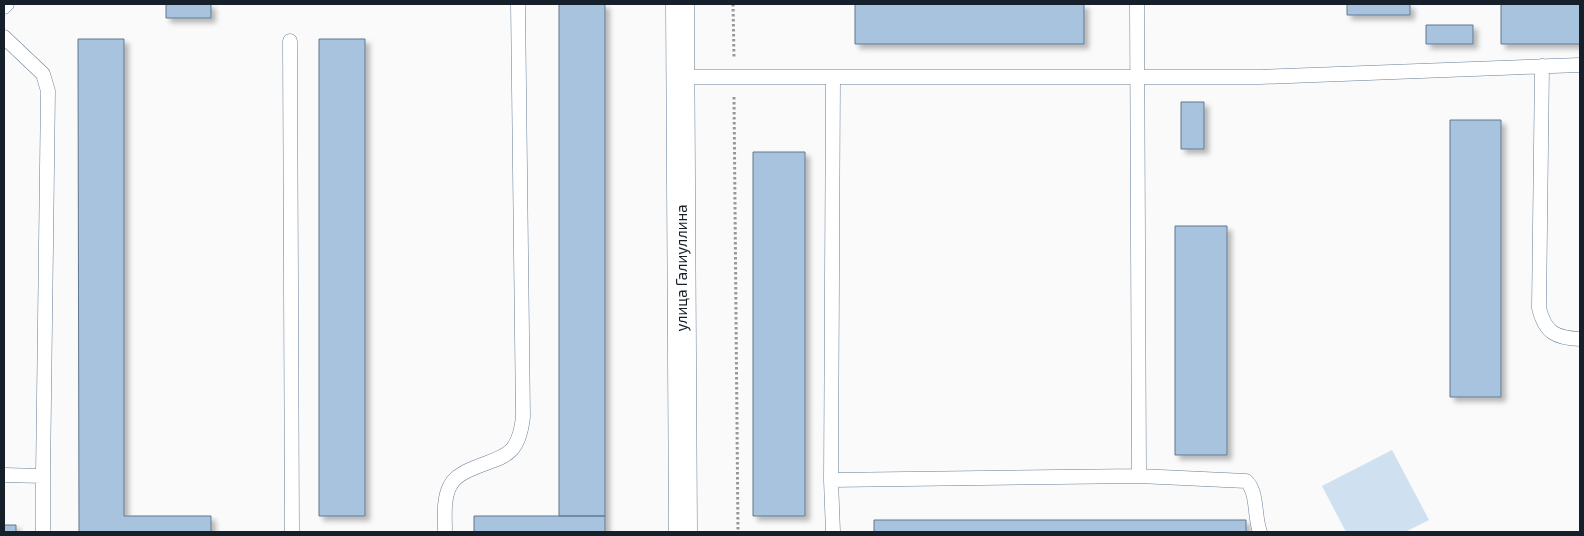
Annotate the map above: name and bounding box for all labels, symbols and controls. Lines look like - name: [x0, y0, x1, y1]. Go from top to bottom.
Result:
- street label: улица Галиуллина: [672, 205, 691, 331]

